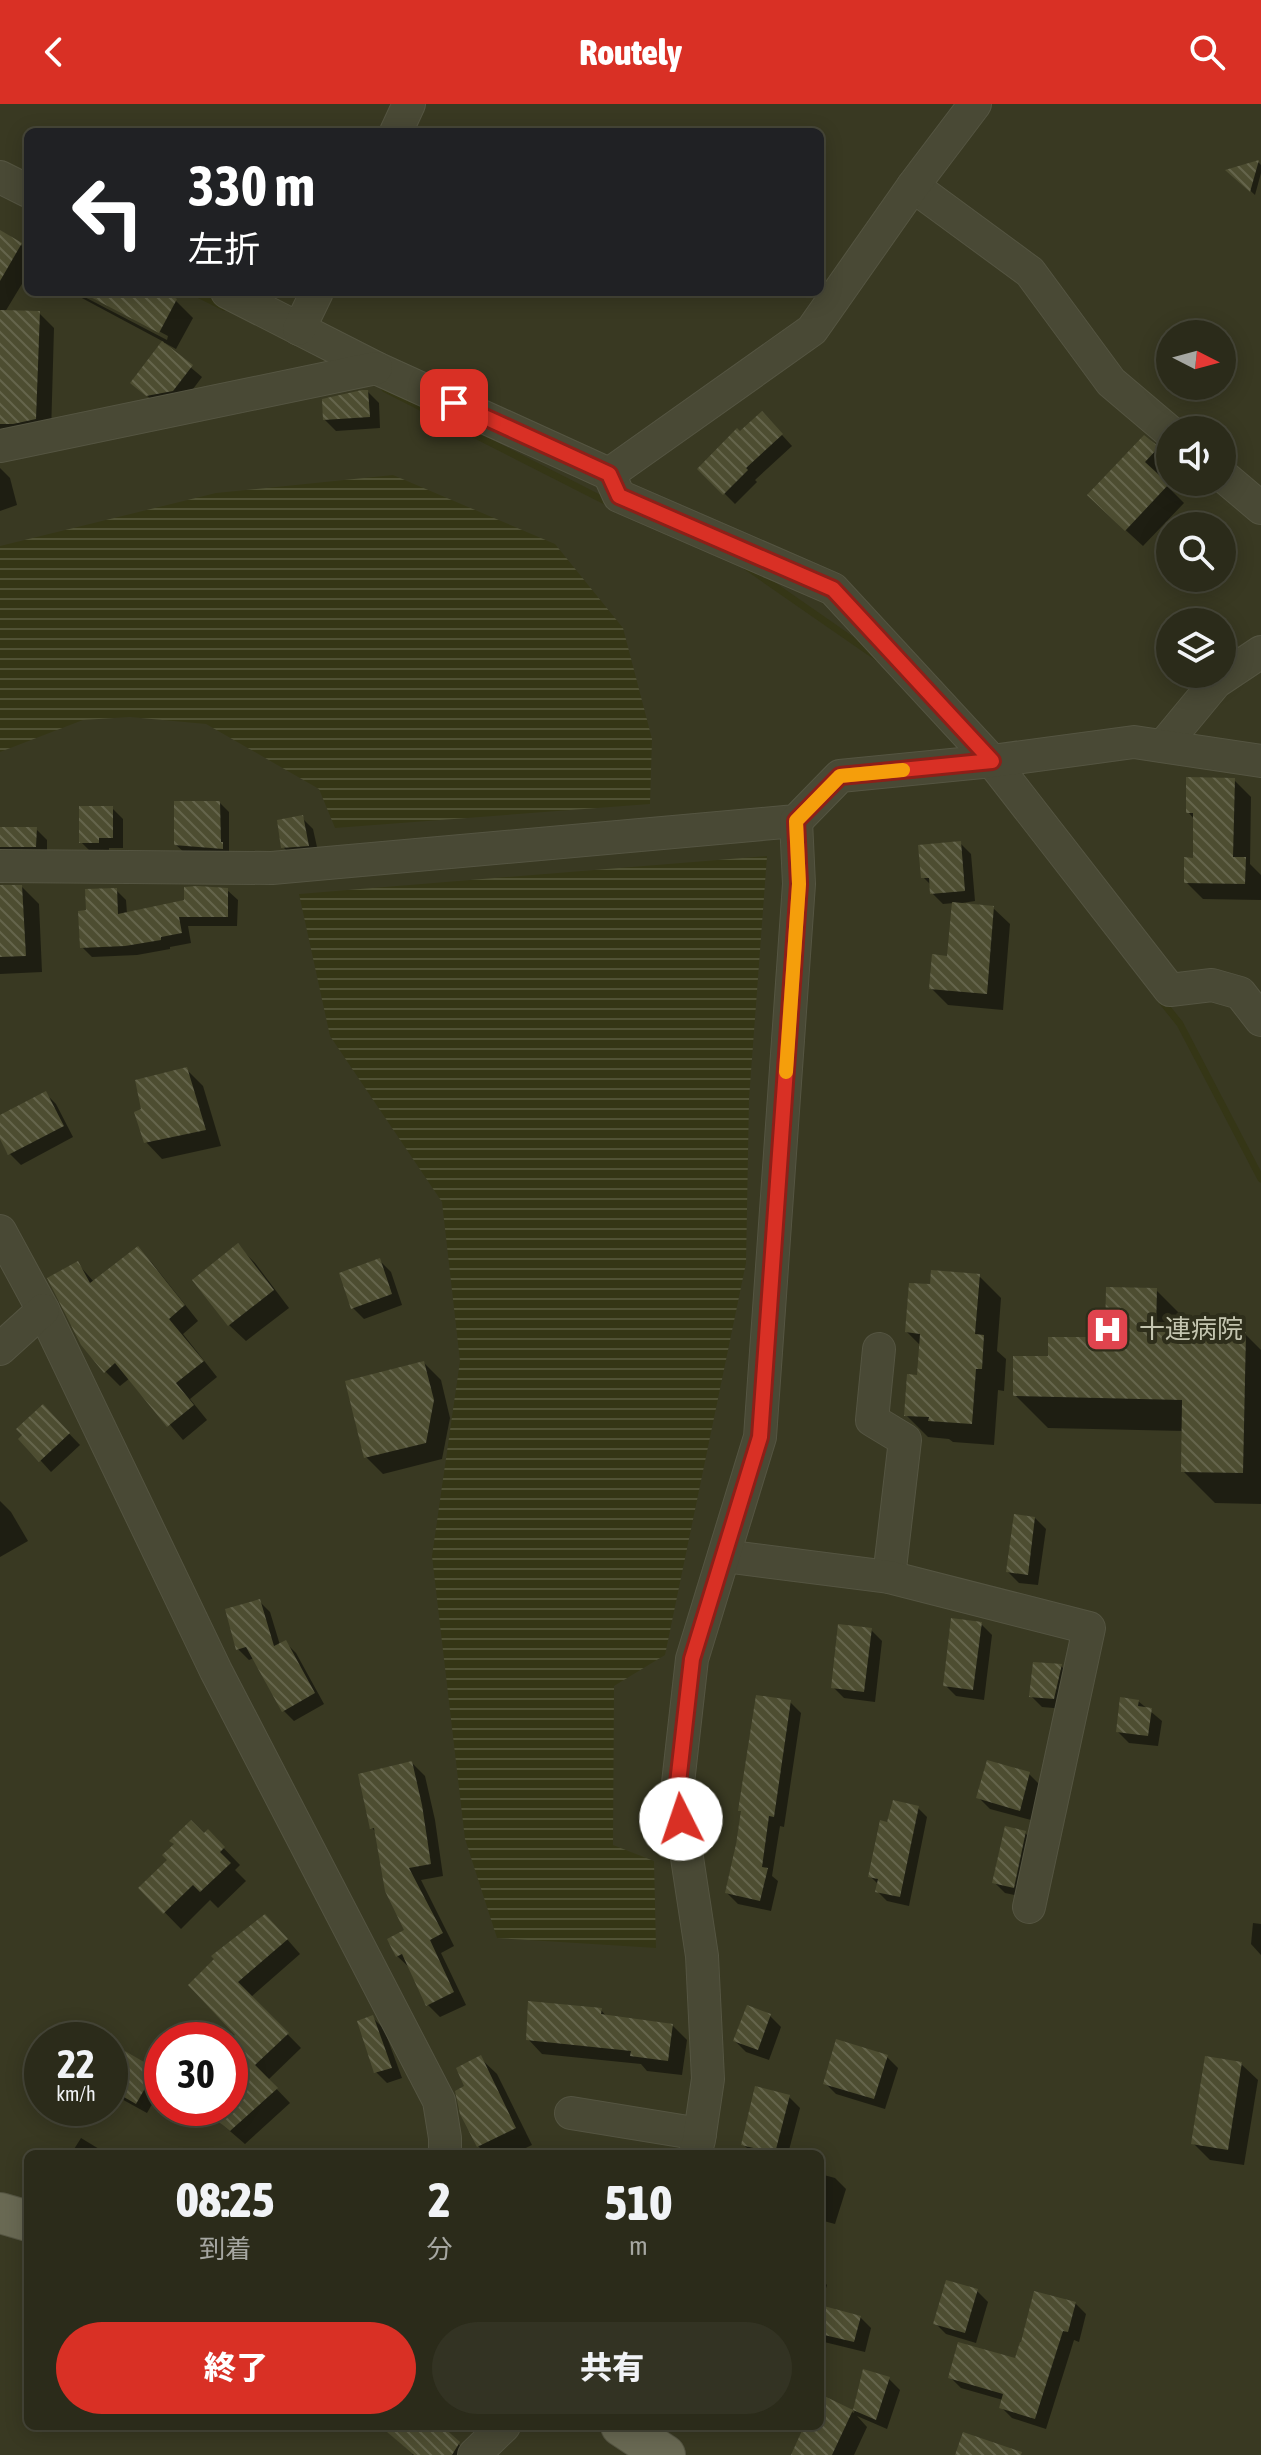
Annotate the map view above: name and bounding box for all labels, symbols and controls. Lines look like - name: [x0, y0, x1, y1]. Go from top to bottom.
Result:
- icon: back: [32, 30, 76, 74]
- icon: search: [1185, 30, 1229, 74]
- text: Routely: [579, 31, 682, 73]
- text: 330 m: [188, 154, 315, 218]
- icon: left: [56, 160, 160, 264]
- text: 左折: [188, 228, 260, 270]
- north arrow: [1156, 320, 1236, 400]
- map controls: [1156, 320, 1236, 688]
- pin: [420, 369, 488, 437]
- icon: arrive: [432, 381, 476, 425]
- button: sound: [1156, 416, 1236, 496]
- button: search: [1156, 512, 1236, 592]
- button: layers: [1156, 608, 1236, 688]
- hospital icon: 十連病院: [1084, 1305, 1132, 1353]
- place label: 十連病院: [1139, 1314, 1243, 1344]
- position arrow: [639, 1777, 723, 1861]
- speed limit sign: 30: [144, 2022, 248, 2126]
- text: 22: [57, 2041, 95, 2086]
- text: km/h: [56, 2082, 96, 2105]
- text: 08:25: [176, 2172, 275, 2227]
- text: 2: [428, 2172, 451, 2227]
- text: 510: [604, 2175, 672, 2230]
- text: m: [629, 2231, 648, 2261]
- text: 到着: [199, 2234, 251, 2264]
- text: 分: [427, 2234, 453, 2264]
- button: 終了: [56, 2322, 416, 2414]
- button: 共有: [432, 2322, 792, 2414]

